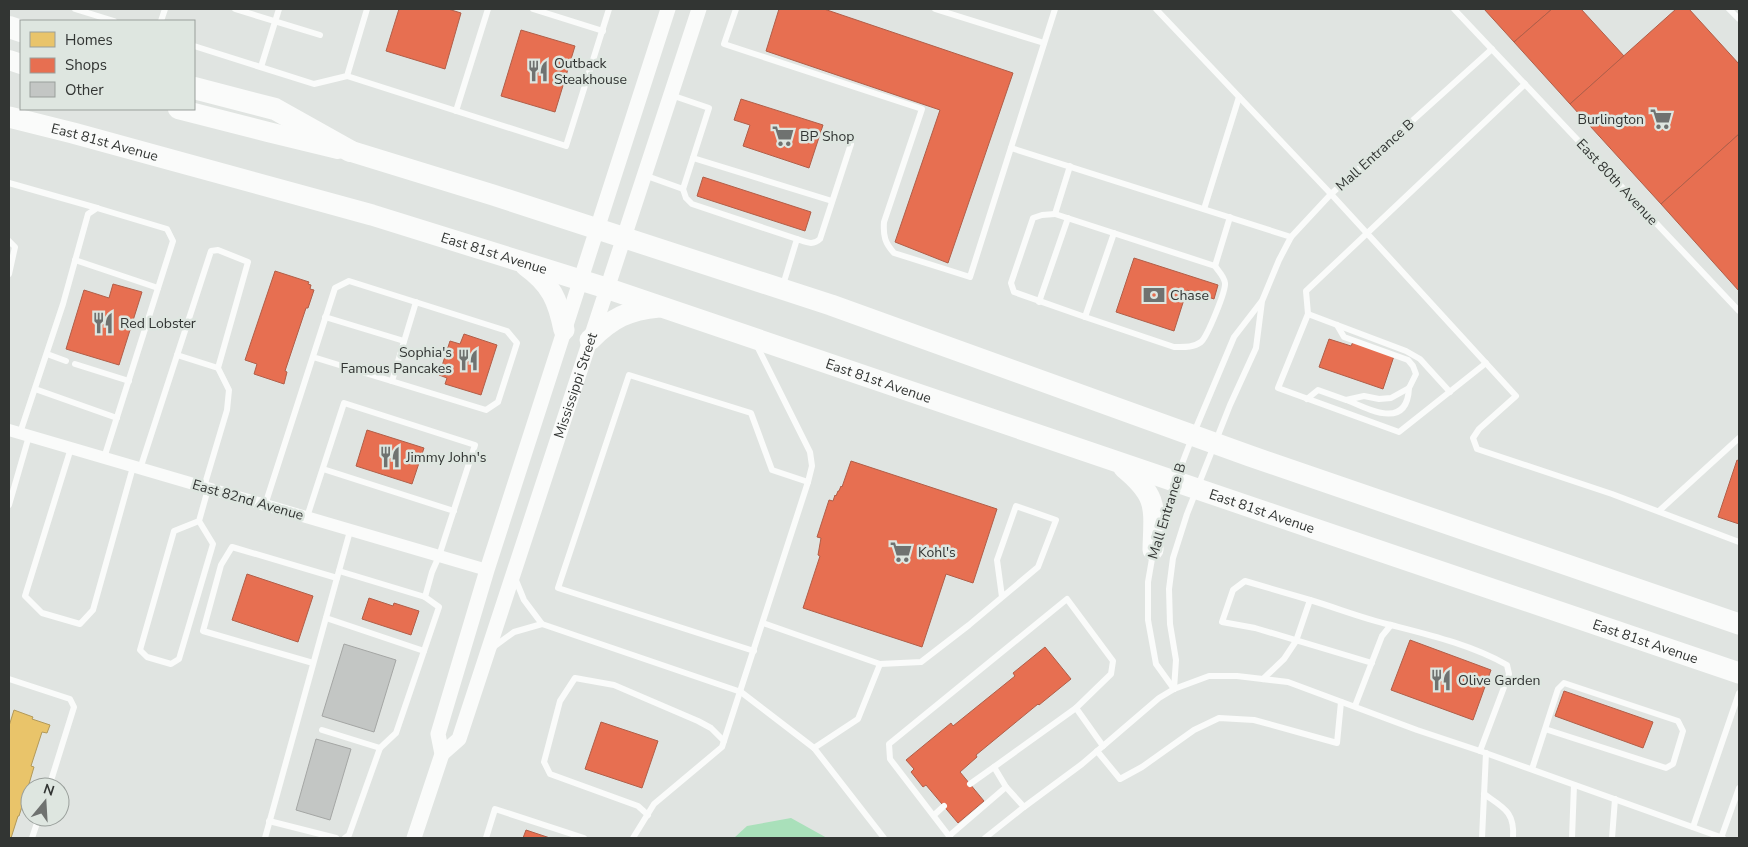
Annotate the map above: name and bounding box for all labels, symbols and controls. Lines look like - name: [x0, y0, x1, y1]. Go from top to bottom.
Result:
- legend: [20, 20, 195, 110]
- text: Homes: [65, 30, 113, 50]
- place label: Outback Steakhouse: [554, 54, 627, 89]
- text: Shops: [65, 55, 107, 75]
- restaurant icon: Outback Steakhouse: [525, 58, 551, 84]
- text: Other: [65, 80, 104, 100]
- supermarket icon: Burlington: [1648, 106, 1674, 132]
- place label: Burlington: [1578, 110, 1644, 129]
- street label: Mall Entrance B: [1332, 115, 1418, 195]
- street label: East 81st Avenue: [49, 118, 161, 165]
- supermarket icon: BP Shop: [770, 123, 796, 149]
- place label: BP Shop: [800, 127, 854, 146]
- street label: East 80th Avenue: [1572, 135, 1662, 229]
- street label: East 81st Avenue: [439, 228, 550, 279]
- bank icon: Chase: [1141, 282, 1167, 308]
- place label: Chase: [1170, 286, 1209, 305]
- restaurant icon: Red Lobster: [90, 310, 116, 336]
- place label: Red Lobster: [120, 314, 196, 333]
- street label: Mississippi Street: [549, 330, 602, 441]
- place label: Sophia's Famous Pancakes: [340, 343, 452, 378]
- restaurant icon: Sophia's Famous Pancakes: [455, 347, 481, 373]
- street label: East 81st Avenue: [823, 354, 934, 407]
- restaurant icon: Jimmy John's: [377, 444, 403, 470]
- place label: Jimmy John's: [405, 448, 487, 467]
- street label: Mall Entrance B: [1143, 461, 1191, 561]
- street label: East 82nd Avenue: [190, 475, 306, 525]
- street label: East 81st Avenue: [1207, 484, 1317, 538]
- supermarket icon: Kohl's: [888, 539, 914, 565]
- place label: Kohl's: [918, 543, 956, 562]
- street label: East 81st Avenue: [1590, 614, 1701, 668]
- restaurant icon: Olive Garden: [1428, 667, 1454, 693]
- place label: Olive Garden: [1458, 671, 1540, 690]
- north arrow: [20, 777, 70, 827]
- text: N: [41, 779, 57, 801]

